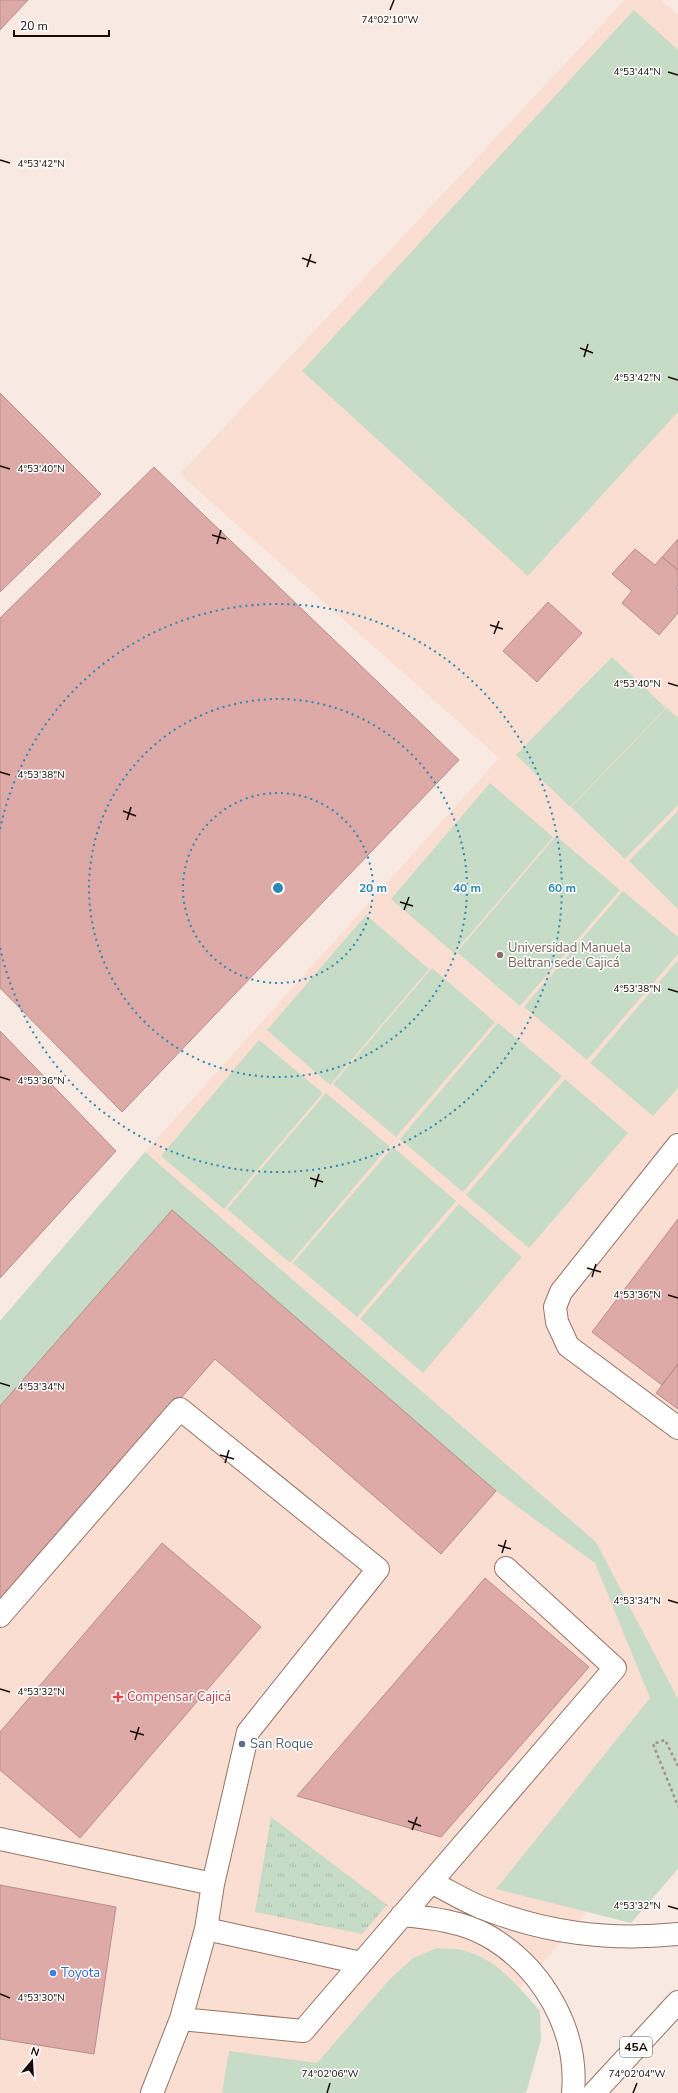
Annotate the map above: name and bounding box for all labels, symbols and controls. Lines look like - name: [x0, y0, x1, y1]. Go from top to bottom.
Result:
- scale bar: [14, 12, 109, 38]
- text: 74°02'10"W: [362, 13, 418, 27]
- text: 20 m: [20, 18, 48, 34]
- text: 4°53'44"N: [613, 65, 661, 79]
- text: 4°53'42"N: [17, 157, 65, 171]
- text: 4°53'42"N: [613, 371, 661, 385]
- text: 4°53'40"N: [17, 462, 65, 476]
- text: 4°53'40"N: [613, 677, 661, 691]
- text: 4°53'38"N: [17, 768, 65, 782]
- text: 20 m: [359, 880, 387, 896]
- text: 40 m: [453, 880, 481, 896]
- text: 60 m: [548, 880, 576, 896]
- centre of rings: [271, 881, 285, 895]
- place label: Universidad Manuela Beltran sede Cajicá: [508, 939, 631, 972]
- marker: Universidad Manuela Beltran sede Cajicá: [495, 950, 505, 960]
- text: 4°53'38"N: [613, 982, 661, 996]
- text: 4°53'36"N: [17, 1074, 65, 1088]
- text: 4°53'36"N: [613, 1288, 661, 1302]
- text: 4°53'34"N: [17, 1380, 65, 1394]
- text: 4°53'34"N: [613, 1594, 661, 1608]
- text: 4°53'32"N: [17, 1685, 65, 1699]
- place label: Compensar Cajicá: [127, 1688, 231, 1706]
- marker: Compensar Cajicá: [112, 1691, 124, 1703]
- place label: San Roque: [250, 1735, 313, 1753]
- marker: San Roque: [237, 1739, 247, 1749]
- text: 4°53'32"N: [613, 1899, 661, 1913]
- place label: Toyota: [61, 1964, 100, 1982]
- marker: Toyota: [48, 1968, 58, 1978]
- text: 4°53'30"N: [17, 1991, 65, 2005]
- road number: 45A: [620, 2037, 652, 2057]
- north arrow: [12, 2041, 52, 2081]
- text: N: [29, 2044, 41, 2060]
- text: 74°02'06"W: [302, 2067, 358, 2081]
- text: 74°02'04"W: [609, 2067, 665, 2081]

